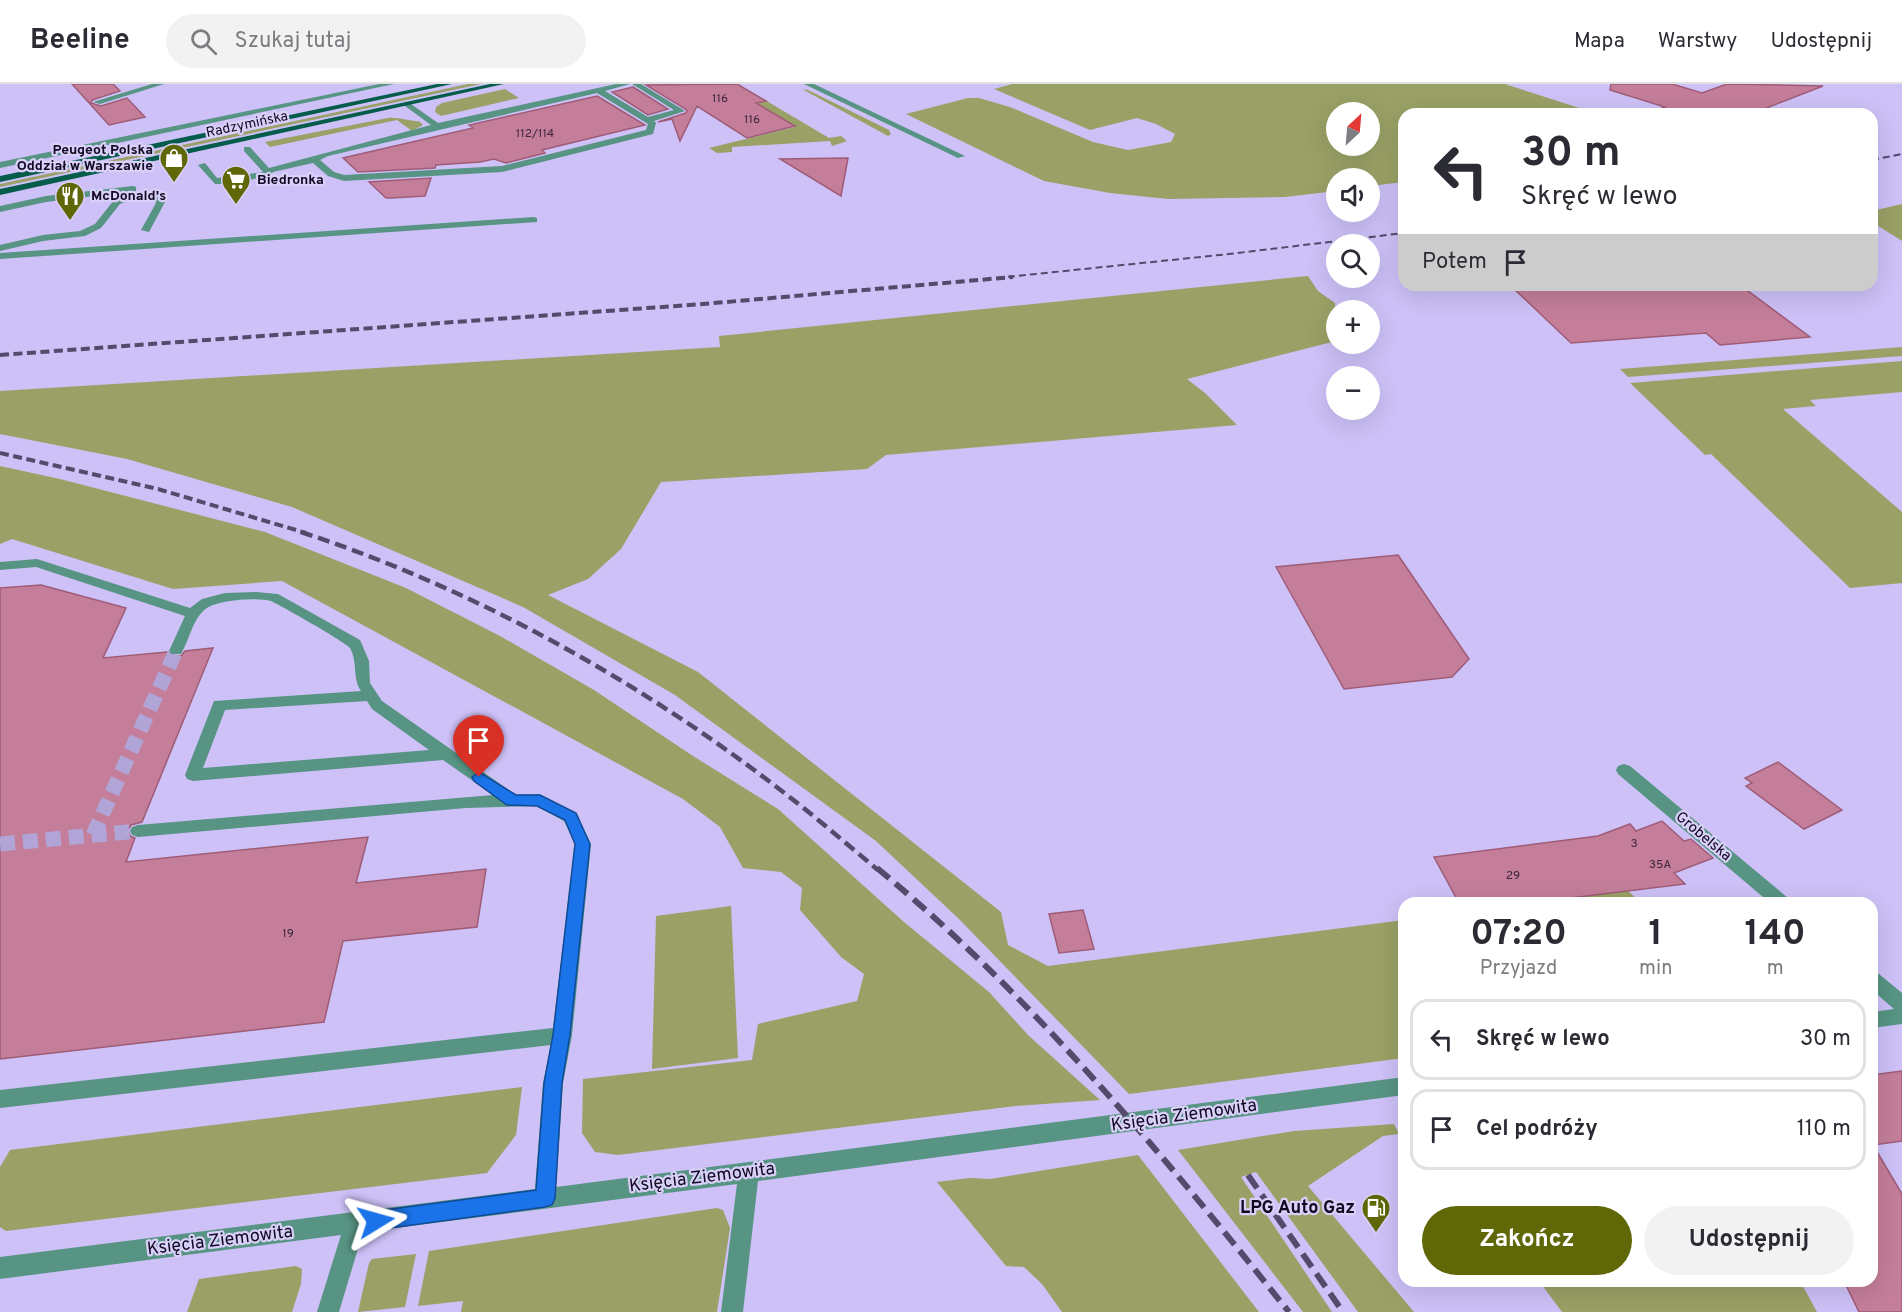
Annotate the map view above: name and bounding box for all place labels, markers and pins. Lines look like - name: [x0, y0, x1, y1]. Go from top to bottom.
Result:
- place label: Peugeot Polska Oddział w Warszawie: [17, 142, 153, 175]
- shop icon: Peugeot Polska Oddział w Warszawie: [158, 142, 190, 184]
- supermarket icon: Biedronka: [220, 164, 252, 206]
- place label: Biedronka: [257, 172, 324, 189]
- restaurant icon: McDonald's: [54, 180, 86, 222]
- place label: McDonald's: [91, 188, 166, 205]
- pin: [453, 715, 504, 777]
- fuel station icon: LPG Auto Gaz: [1360, 1192, 1392, 1234]
- place label: LPG Auto Gaz: [1240, 1197, 1355, 1220]

